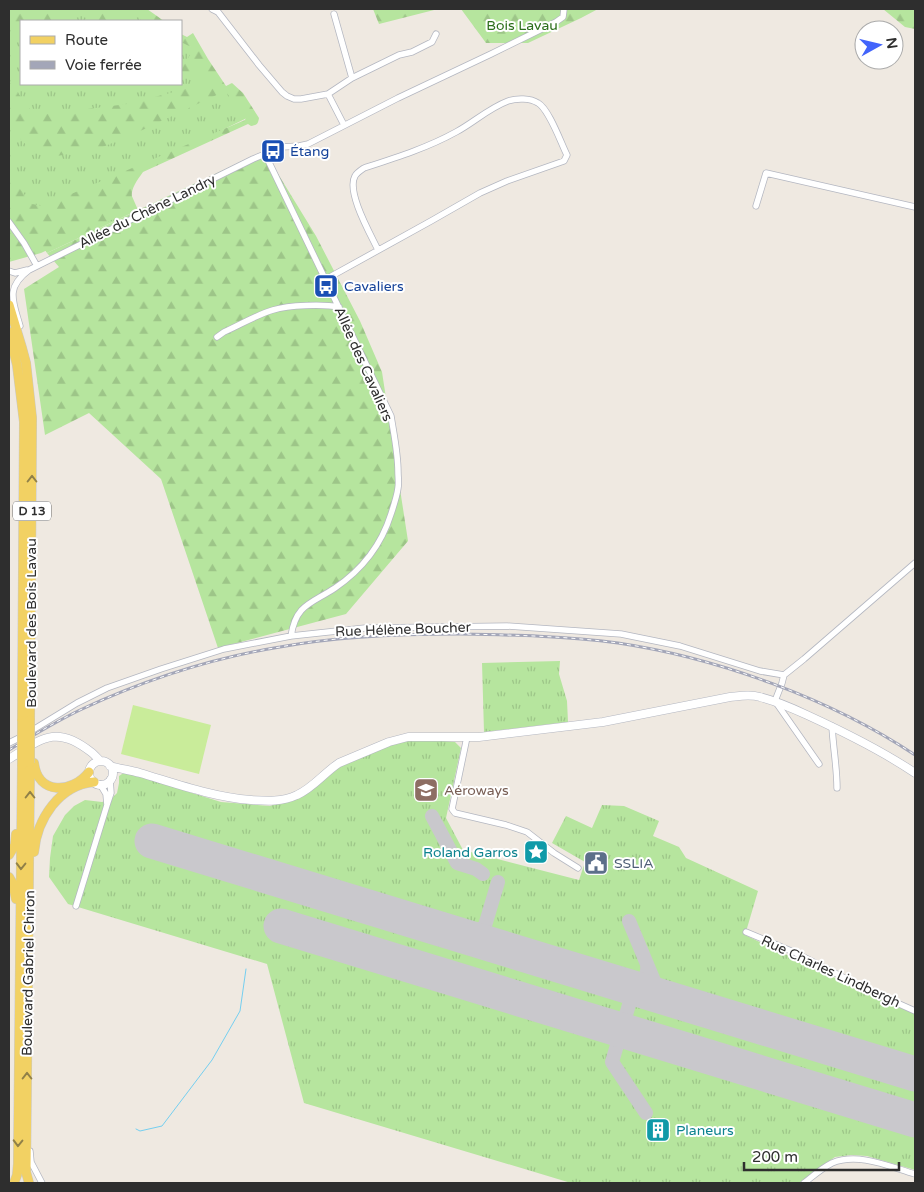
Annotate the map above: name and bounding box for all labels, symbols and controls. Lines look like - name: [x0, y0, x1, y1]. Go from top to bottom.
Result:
- park label: Bois Lavau: [486, 17, 558, 34]
- legend: [20, 20, 182, 85]
- north arrow: [854, 20, 904, 70]
- text: Route: [65, 31, 108, 49]
- text: N: [882, 37, 901, 50]
- text: Voie ferrée: [65, 56, 142, 74]
- bus stop icon: Étang: [260, 138, 286, 164]
- place label: Étang: [290, 143, 329, 160]
- street label: Allée du Chêne Landry: [76, 171, 219, 252]
- bus stop icon: Cavaliers: [313, 273, 339, 299]
- place label: Cavaliers: [344, 278, 404, 295]
- street label: Allée des Cavaliers: [331, 304, 397, 424]
- one-way arrow: [27, 475, 37, 482]
- road number: D 13: [13, 502, 51, 520]
- street label: Boulevard des Bois Lavau: [23, 538, 40, 708]
- street label: Rue Hélène Boucher: [335, 619, 472, 640]
- school or university icon: Aéroways: [413, 777, 439, 803]
- place label: Aéroways: [444, 782, 509, 799]
- one-way arrow: [25, 791, 35, 798]
- place icon: Roland Garros: [523, 839, 549, 865]
- place label: Roland Garros: [423, 844, 518, 861]
- public building icon: SSLIA: [583, 850, 609, 876]
- place label: SSLIA: [614, 855, 654, 872]
- one-way arrow: [15, 862, 26, 870]
- street label: Boulevard Gabriel Chiron: [19, 890, 38, 1056]
- street label: Rue Charles Lindbergh: [759, 932, 903, 1011]
- one-way arrow: [22, 1071, 32, 1079]
- building icon: Planeurs: [645, 1117, 671, 1143]
- place label: Planeurs: [676, 1122, 734, 1139]
- one-way arrow: [13, 1140, 23, 1147]
- scale bar: [744, 1140, 899, 1172]
- text: 200 m: [752, 1148, 798, 1166]

